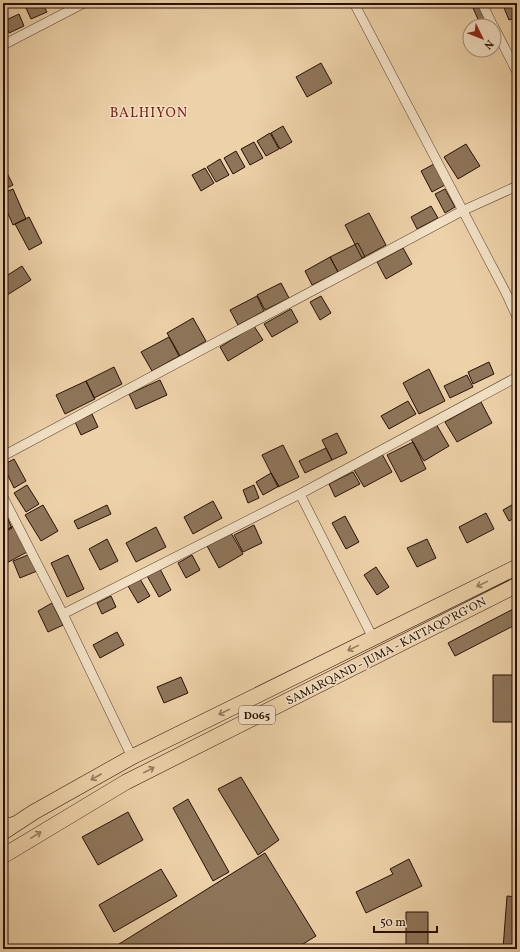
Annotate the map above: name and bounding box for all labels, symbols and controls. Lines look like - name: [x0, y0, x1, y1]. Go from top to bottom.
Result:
- north arrow: [462, 18, 502, 58]
- text: N: [480, 36, 496, 52]
- district label: BALHIYON: [110, 104, 188, 123]
- one-way arrow: [476, 581, 488, 588]
- street label: SAMARQAND - JUMA - KATTAQO‘RG‘ON: [284, 594, 489, 710]
- one-way arrow: [347, 645, 359, 652]
- road number: D065: [239, 706, 275, 724]
- one-way arrow: [218, 708, 230, 716]
- one-way arrow: [143, 766, 155, 773]
- one-way arrow: [90, 774, 102, 782]
- one-way arrow: [30, 831, 42, 839]
- scale bar: [374, 908, 437, 934]
- text: 50 m: [380, 915, 406, 931]

